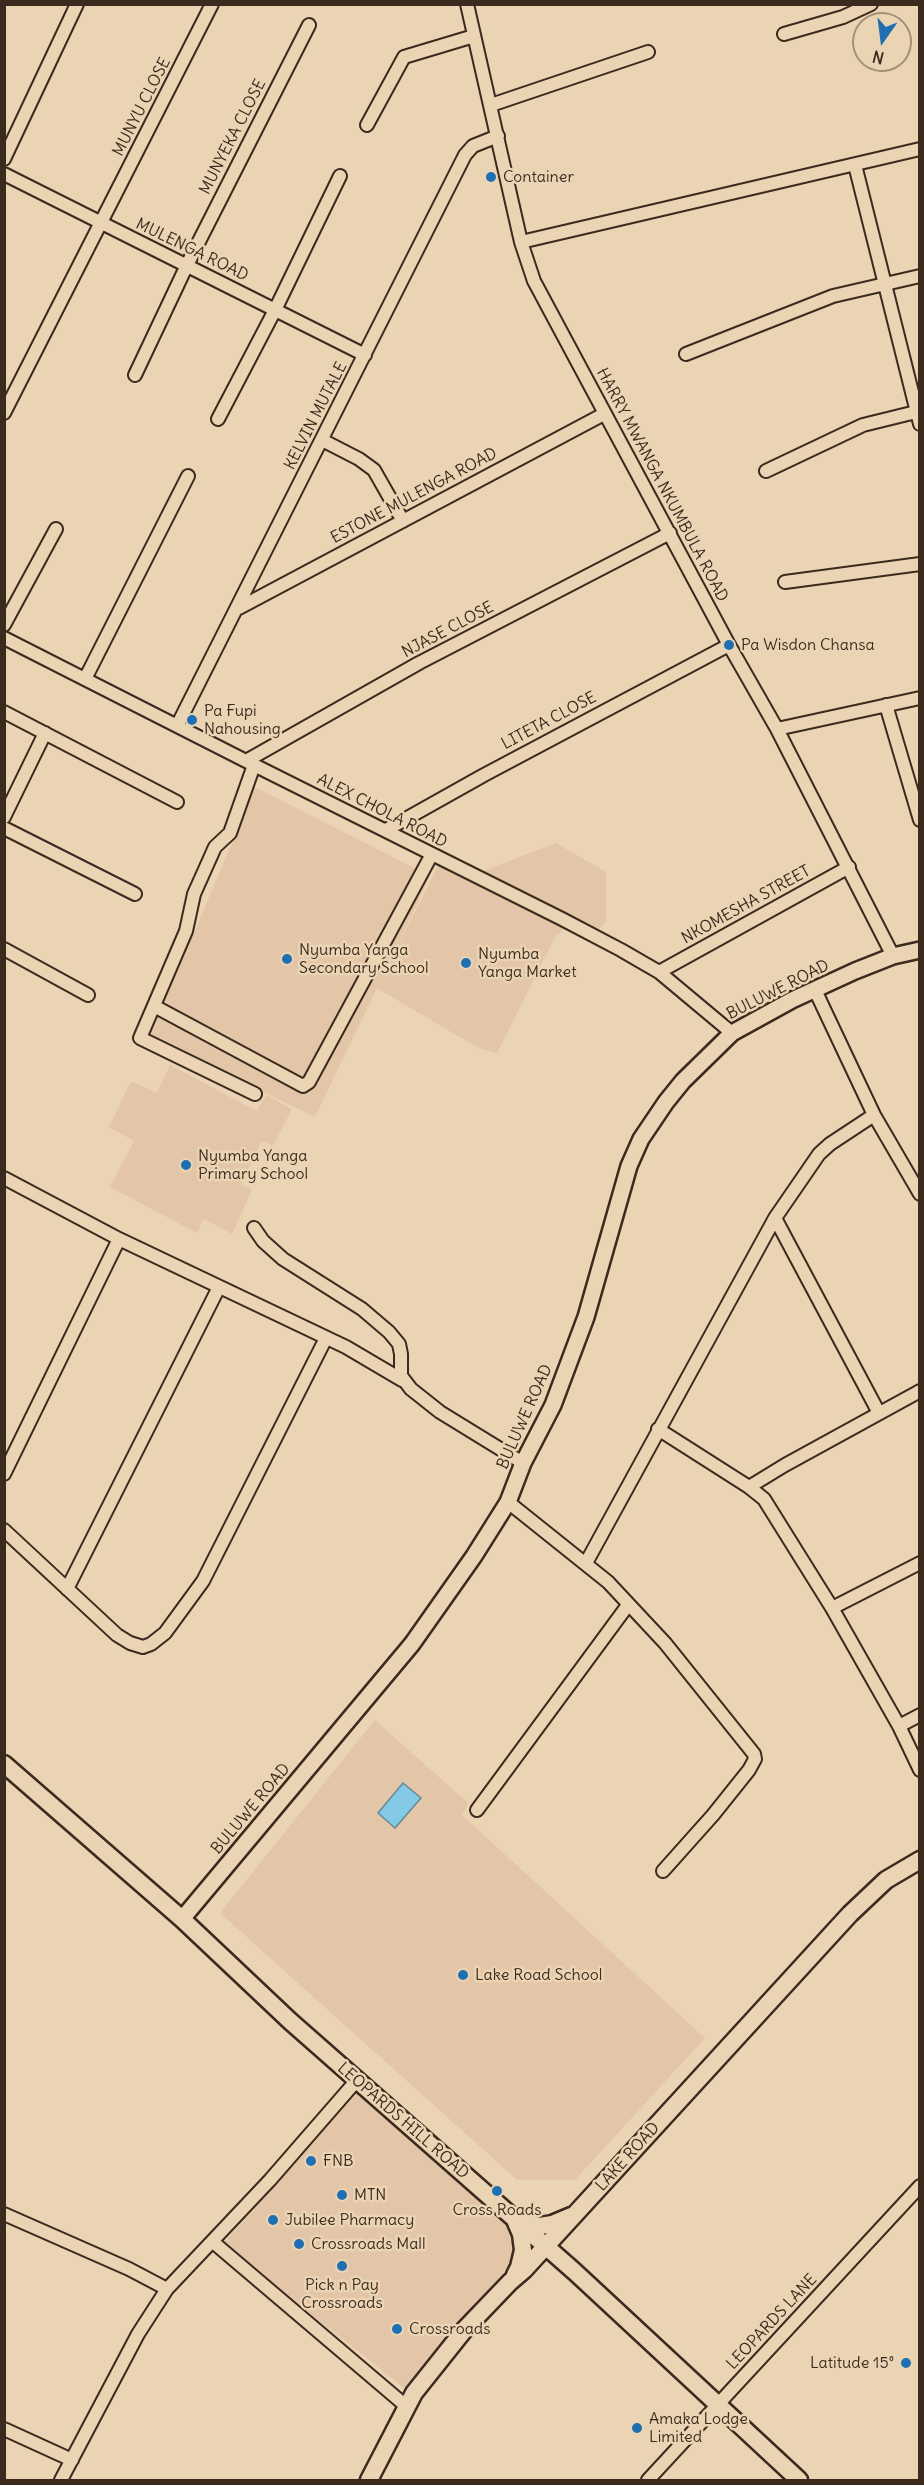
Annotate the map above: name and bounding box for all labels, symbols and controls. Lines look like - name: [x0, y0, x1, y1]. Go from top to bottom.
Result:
- north arrow: [852, 12, 912, 72]
- text: N: [870, 46, 886, 69]
- street label: MUNYU CLOSE: [109, 55, 175, 159]
- street label: MUNYEKA CLOSE: [196, 76, 270, 198]
- place label: Container: [503, 167, 574, 187]
- marker: Container: [484, 170, 498, 184]
- street label: MULENGA ROAD: [133, 214, 251, 286]
- street label: KELVIN MUTALE: [281, 359, 351, 473]
- street label: HARRY MWANGA NKUMBULA ROAD: [592, 365, 732, 605]
- street label: ESTONE MULENGA ROAD: [328, 444, 500, 548]
- street label: NJASE CLOSE: [399, 598, 497, 662]
- place label: Pa Wisdon Chansa: [741, 635, 875, 655]
- marker: Pa Wisdon Chansa: [722, 638, 736, 652]
- street label: LITETA CLOSE: [498, 688, 600, 754]
- place label: Pa Fupi Nahousing: [204, 701, 281, 739]
- marker: Pa Fupi Nahousing: [185, 713, 199, 727]
- street label: ALEX CHOLA ROAD: [314, 770, 450, 852]
- street label: NKOMESHA STREET: [678, 862, 814, 948]
- place label: Nyumba Yanga Secondary School: [299, 940, 429, 978]
- place label: Nyumba Yanga Market: [478, 944, 577, 982]
- marker: Nyumba Yanga Secondary School: [280, 952, 294, 966]
- marker: Nyumba Yanga Market: [459, 956, 473, 970]
- street label: BULUWE ROAD: [724, 956, 832, 1024]
- place label: Nyumba Yanga Primary School: [198, 1146, 308, 1184]
- marker: Nyumba Yanga Primary School: [179, 1158, 193, 1172]
- street label: BULUWE ROAD: [493, 1362, 557, 1472]
- street label: BULUWE ROAD: [208, 1760, 294, 1858]
- place label: Lake Road School: [475, 1965, 602, 1985]
- marker: Lake Road School: [456, 1968, 470, 1982]
- street label: LEOPARDS HILL ROAD: [333, 2059, 473, 2183]
- street label: LAKE ROAD: [592, 2119, 664, 2195]
- place label: FNB: [323, 2151, 354, 2171]
- marker: FNB: [304, 2154, 318, 2168]
- marker: Cross Roads: [490, 2184, 504, 2198]
- place label: MTN: [354, 2185, 386, 2205]
- marker: MTN: [335, 2188, 349, 2202]
- place label: Cross Roads: [453, 2200, 541, 2220]
- place label: Jubilee Pharmacy: [285, 2210, 414, 2230]
- marker: Jubilee Pharmacy: [266, 2213, 280, 2227]
- place label: Crossroads Mall: [311, 2234, 425, 2254]
- marker: Crossroads Mall: [292, 2237, 306, 2251]
- marker: Pick n Pay Crossroads: [335, 2259, 349, 2273]
- street label: LEOPARDS LANE: [723, 2270, 821, 2374]
- place label: Pick n Pay Crossroads: [301, 2275, 383, 2313]
- place label: Crossroads: [409, 2319, 491, 2339]
- marker: Crossroads: [390, 2322, 404, 2336]
- place label: Latitude 15°: [810, 2353, 894, 2373]
- marker: Latitude 15°: [899, 2356, 913, 2370]
- place label: Amaka Lodge Limited: [649, 2409, 748, 2447]
- marker: Amaka Lodge Limited: [630, 2421, 644, 2435]

